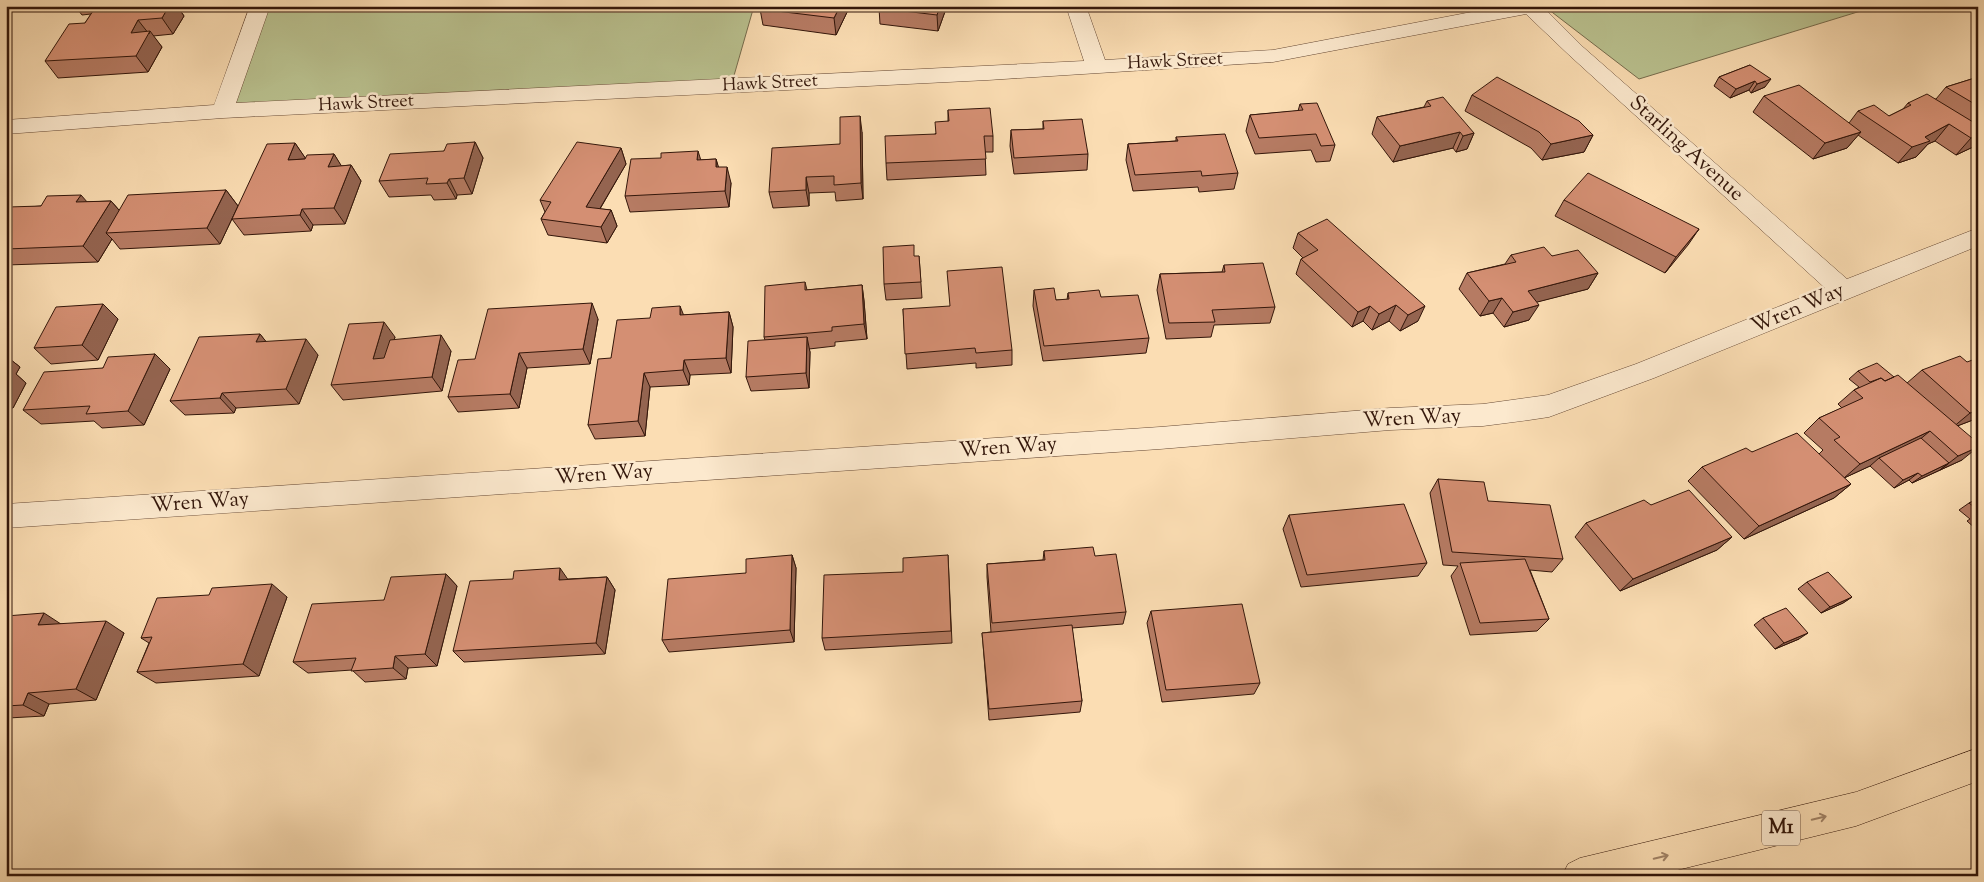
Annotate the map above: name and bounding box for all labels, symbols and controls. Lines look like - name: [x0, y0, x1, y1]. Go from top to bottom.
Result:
- street label: Hawk Street: [1126, 47, 1224, 77]
- street label: Hawk Street: [721, 69, 819, 99]
- street label: Hawk Street: [317, 89, 415, 119]
- street label: Starling Avenue: [1622, 89, 1750, 209]
- street label: Wren Way: [1747, 276, 1850, 342]
- street label: Wren Way: [1362, 401, 1463, 437]
- street label: Wren Way: [958, 430, 1059, 466]
- street label: Wren Way: [554, 457, 655, 493]
- street label: Wren Way: [150, 485, 251, 521]
- road number: M1: [1762, 810, 1800, 846]
- one-way arrow: [1811, 813, 1827, 823]
- one-way arrow: [1653, 852, 1669, 861]

